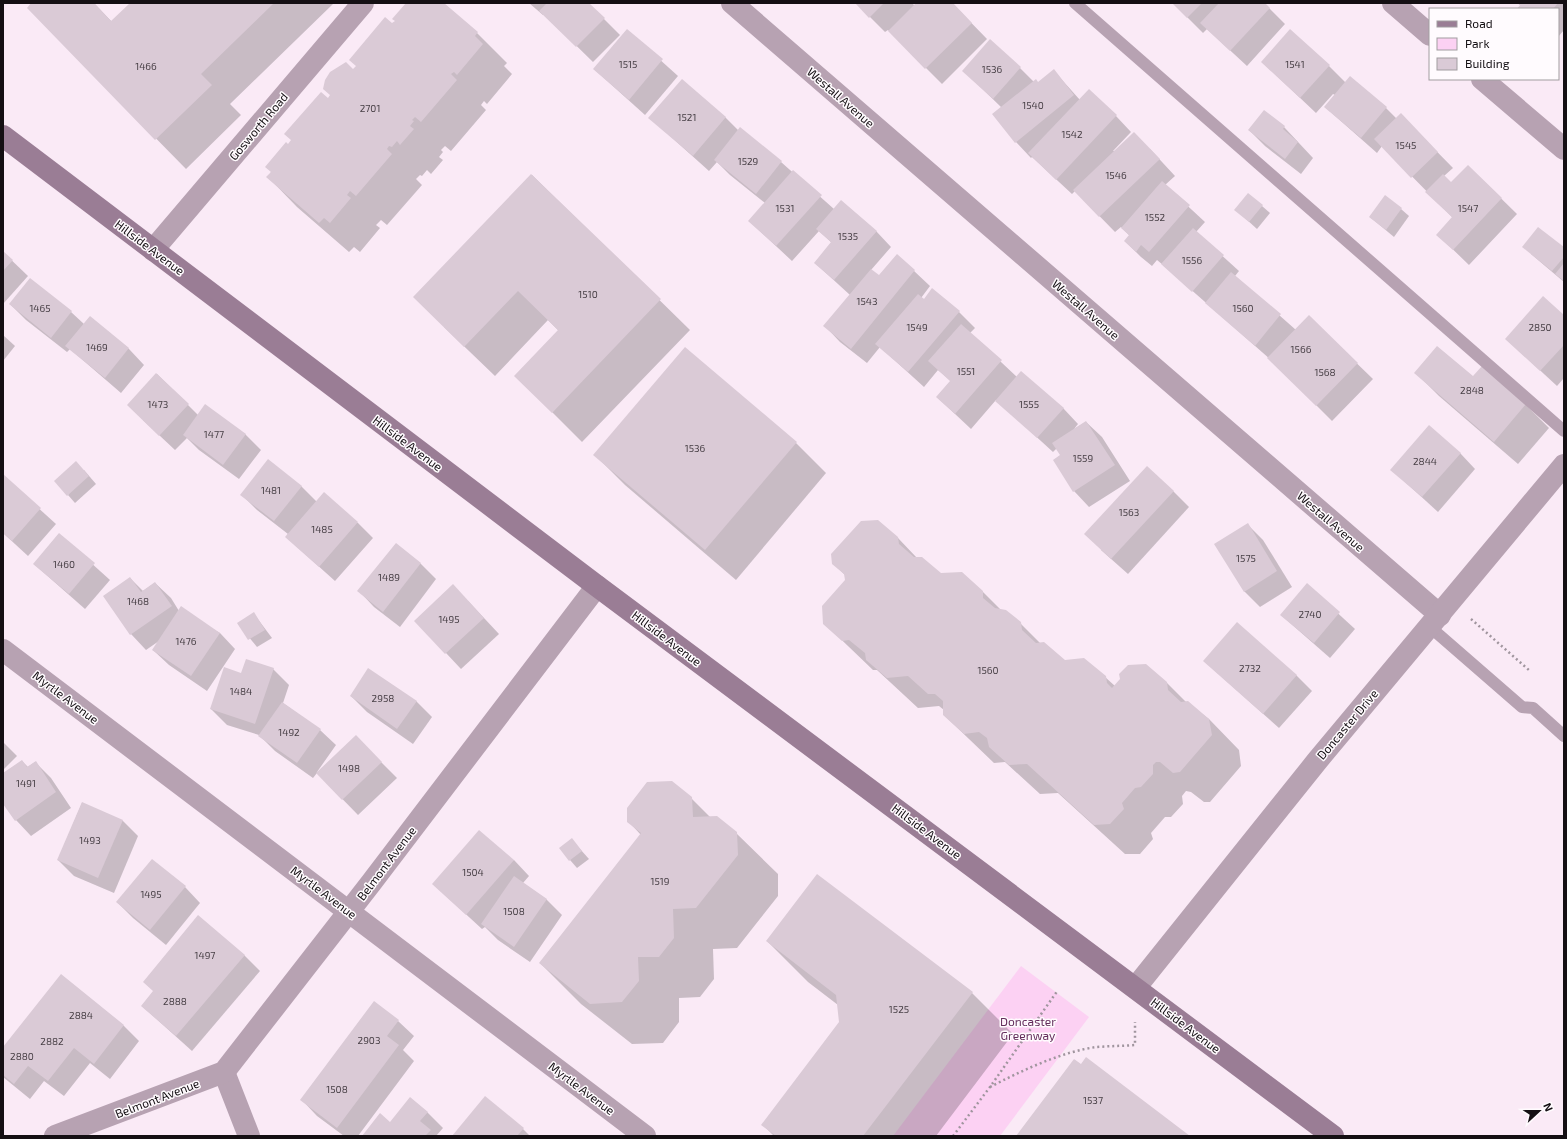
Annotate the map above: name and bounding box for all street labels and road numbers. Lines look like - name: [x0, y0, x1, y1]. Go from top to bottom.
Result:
- street label: Westall Avenue: [805, 64, 877, 130]
- street label: Gosworth Road: [226, 89, 290, 163]
- street label: Hillside Avenue: [113, 216, 187, 278]
- street label: Westall Avenue: [1050, 276, 1122, 342]
- street label: Hillside Avenue: [371, 412, 445, 474]
- street label: Westall Avenue: [1295, 488, 1367, 554]
- street label: Hillside Avenue: [630, 607, 704, 669]
- street label: Myrtle Avenue: [30, 668, 102, 726]
- street label: Doncaster Drive: [1314, 686, 1380, 762]
- street label: Hillside Avenue: [890, 800, 964, 862]
- street label: Belmont Avenue: [354, 823, 418, 903]
- street label: Myrtle Avenue: [288, 863, 360, 921]
- street label: Hillside Avenue: [1149, 994, 1223, 1056]
- street label: Myrtle Avenue: [546, 1059, 618, 1117]
- street label: Belmont Avenue: [113, 1076, 201, 1120]

